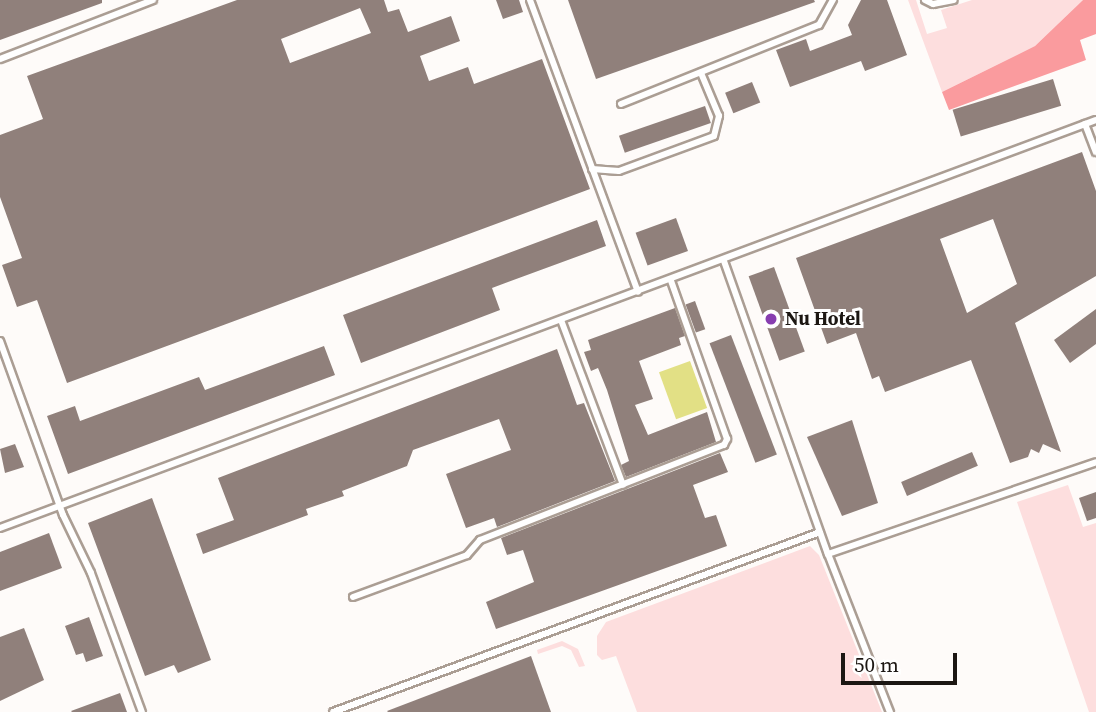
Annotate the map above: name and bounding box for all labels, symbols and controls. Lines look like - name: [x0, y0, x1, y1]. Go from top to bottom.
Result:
- place label: Nu Hotel: [785, 308, 861, 330]
- marker: Nu Hotel: [763, 311, 779, 327]
- scale bar: [844, 638, 960, 682]
- text: 50 m: [854, 650, 899, 679]

